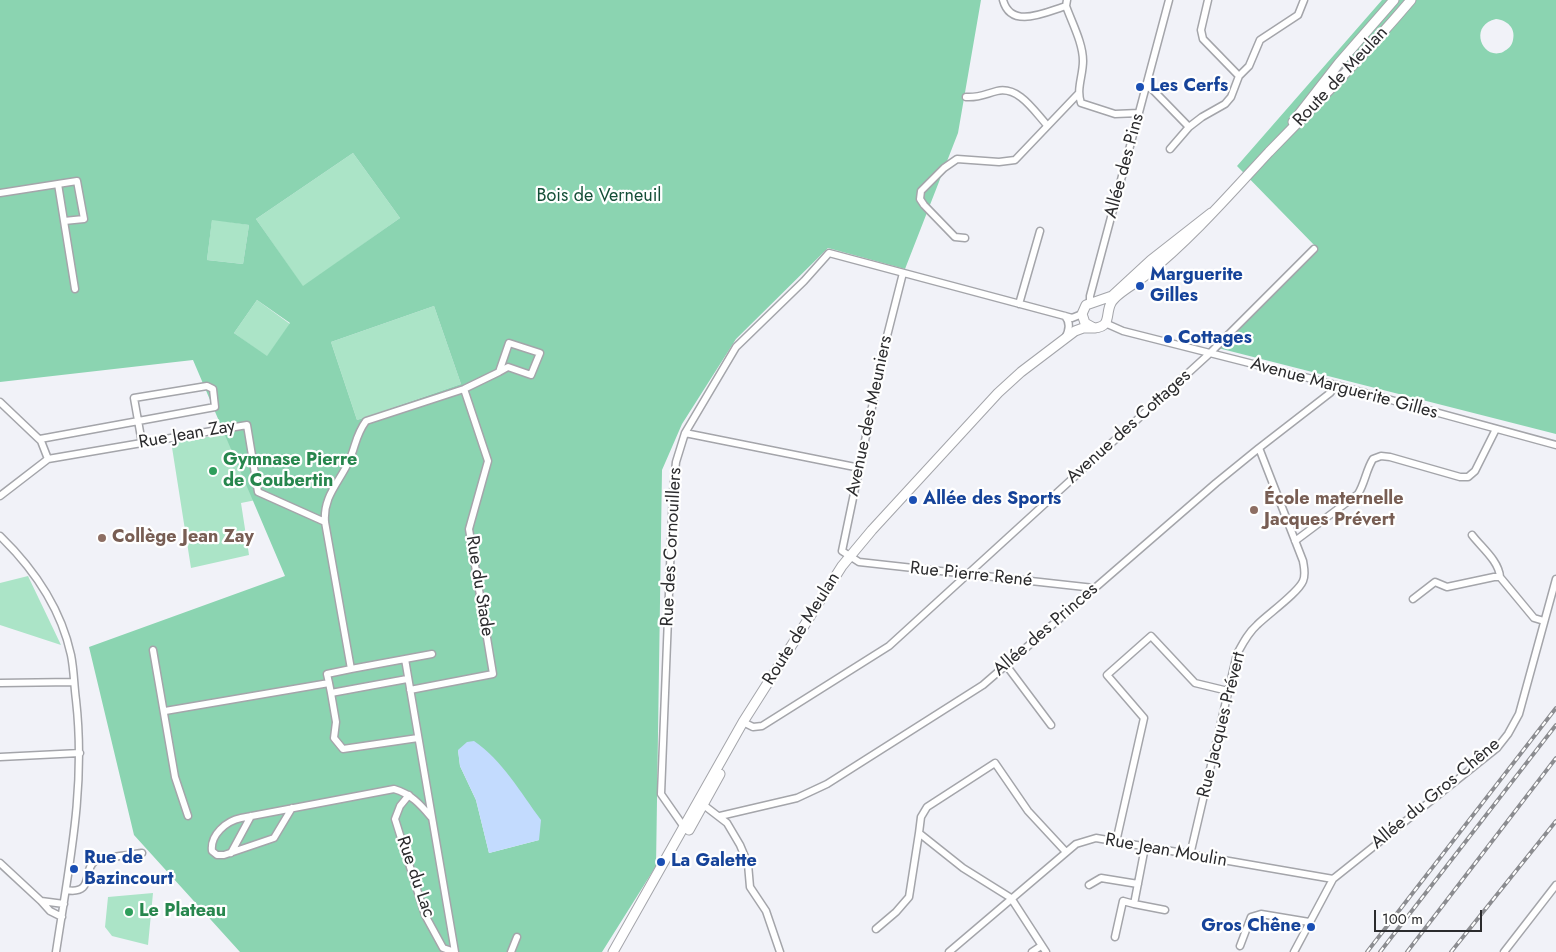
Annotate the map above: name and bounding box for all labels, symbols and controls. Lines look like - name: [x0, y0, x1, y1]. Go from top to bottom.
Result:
- street label: Route de Meulan: [1289, 23, 1393, 131]
- place label: Les Cerfs: [1150, 76, 1228, 98]
- marker: Les Cerfs: [1134, 81, 1146, 93]
- street label: Allée des Pins: [1101, 111, 1149, 221]
- park label: Bois de Verneuil: [536, 186, 662, 208]
- place label: Marguerite Gilles: [1150, 265, 1243, 308]
- marker: Marguerite Gilles: [1134, 280, 1146, 292]
- place label: Cottages: [1178, 328, 1252, 350]
- marker: Cottages: [1162, 333, 1174, 345]
- street label: Avenue des Meuniers: [842, 334, 898, 498]
- street label: Avenue Marguerite Gilles: [1248, 354, 1440, 424]
- street label: Avenue des Cottages: [1062, 365, 1196, 489]
- street label: Rue Jean Zay: [137, 416, 237, 454]
- place label: Gymnase Pierre de Coubertin: [223, 450, 357, 492]
- marker: Gymnase Pierre de Coubertin: [207, 465, 219, 477]
- street label: Rue des Cornouillers: [657, 467, 687, 627]
- place label: Allée des Sports: [923, 489, 1061, 511]
- place label: École maternelle Jacques Prévert: [1264, 489, 1404, 532]
- marker: Allée des Sports: [907, 494, 919, 506]
- marker: École maternelle Jacques Prévert: [1248, 504, 1260, 516]
- place label: Collège Jean Zay: [112, 527, 254, 549]
- marker: Collège Jean Zay: [96, 532, 108, 544]
- street label: Rue du Stade: [460, 534, 498, 638]
- street label: Rue Pierre René: [909, 558, 1033, 592]
- street label: Route de Meulan: [759, 569, 845, 689]
- street label: Allée des Princes: [989, 579, 1103, 681]
- street label: Rue Jacques Prévert: [1193, 650, 1251, 800]
- street label: Allée du Gros Chêne: [1367, 734, 1505, 854]
- street label: Rue Jean Moulin: [1103, 830, 1229, 872]
- street label: Rue du Lac: [391, 833, 439, 921]
- place label: Rue de Bazincourt: [84, 848, 173, 891]
- place label: La Galette: [671, 851, 757, 873]
- marker: La Galette: [655, 856, 667, 868]
- marker: Rue de Bazincourt: [68, 863, 80, 875]
- scale bar: [1376, 900, 1484, 932]
- place label: Le Plateau: [139, 901, 226, 923]
- marker: Le Plateau: [123, 906, 135, 918]
- text: 100 m: [1382, 908, 1423, 930]
- place label: Gros Chêne: [1201, 916, 1301, 938]
- marker: Gros Chêne: [1305, 921, 1317, 933]

